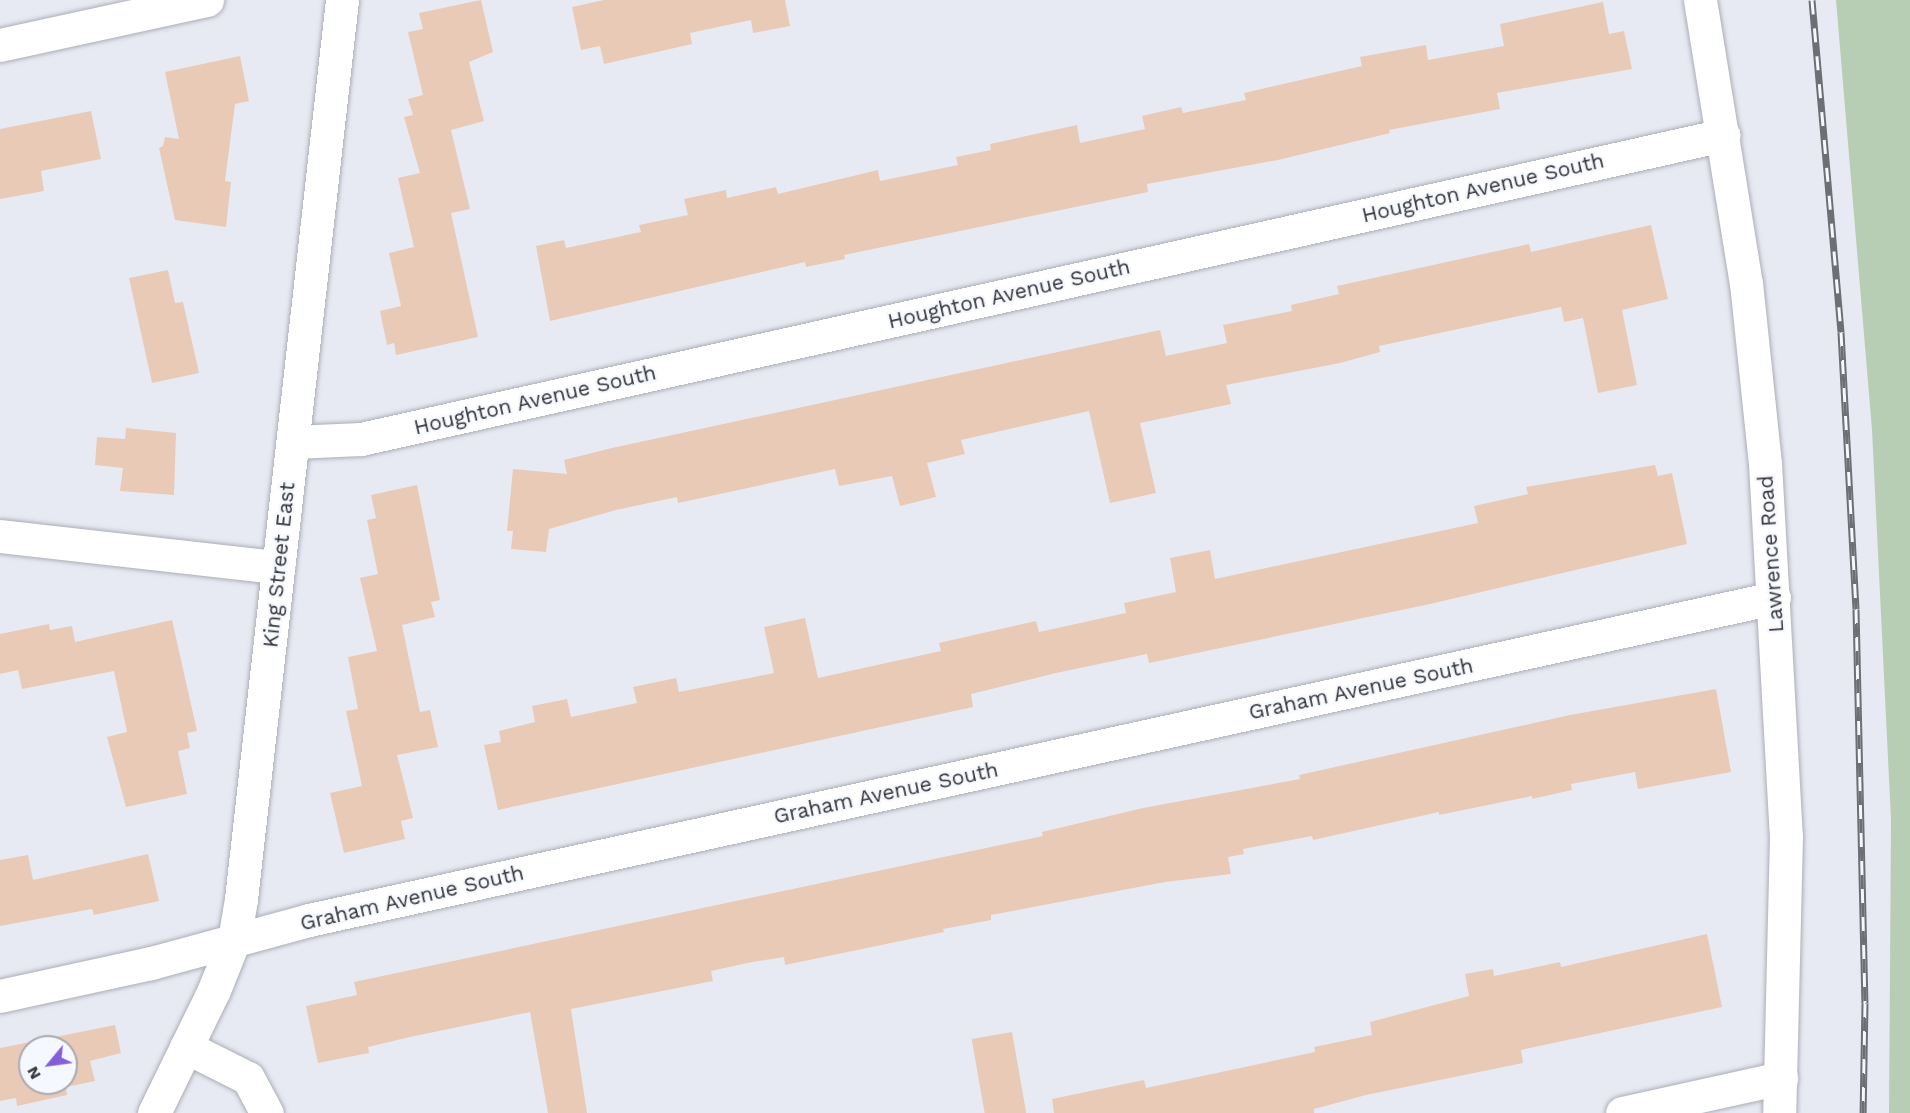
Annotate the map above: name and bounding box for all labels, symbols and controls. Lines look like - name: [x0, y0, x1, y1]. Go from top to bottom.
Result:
- street label: Houghton Avenue South: [1359, 148, 1607, 228]
- street label: Houghton Avenue South: [885, 254, 1133, 334]
- street label: Houghton Avenue South: [411, 360, 659, 440]
- street label: Lawrence Road: [1753, 475, 1789, 633]
- street label: King Street East: [258, 481, 300, 649]
- street label: Graham Avenue South: [1246, 653, 1476, 725]
- street label: Graham Avenue South: [771, 757, 1001, 829]
- street label: Graham Avenue South: [297, 860, 527, 936]
- north arrow: [18, 1035, 78, 1095]
- text: N: [22, 1063, 45, 1083]

